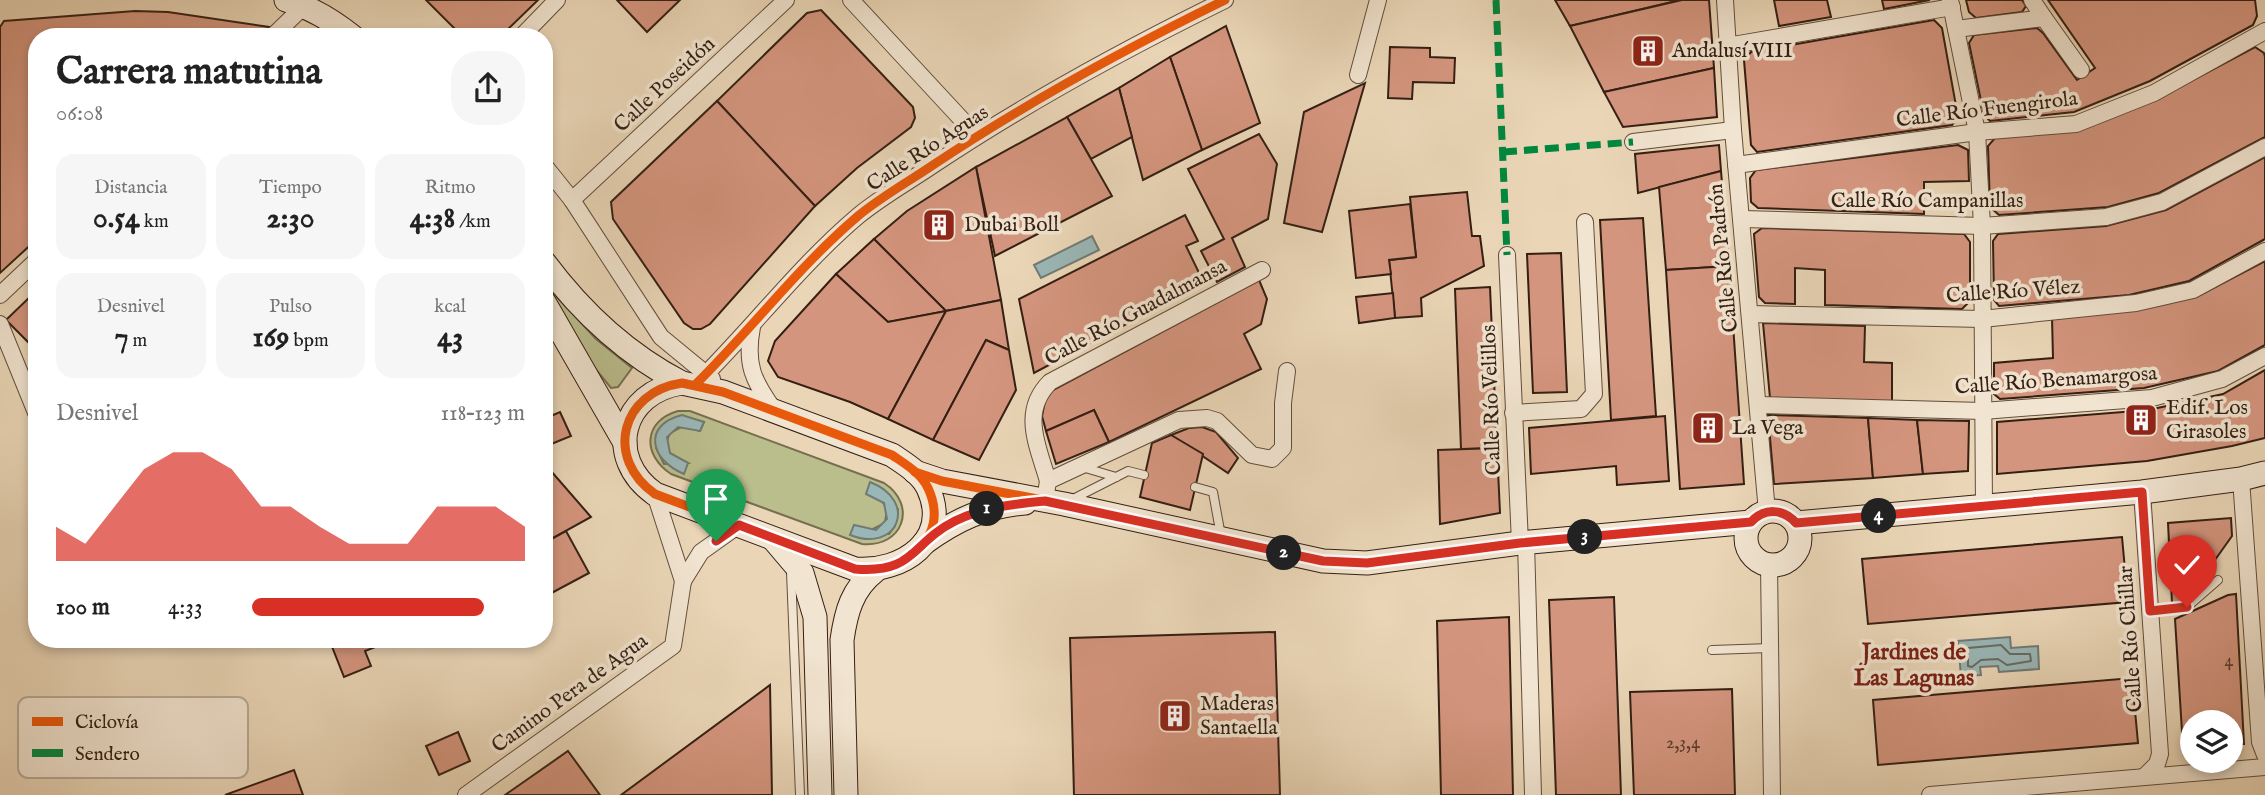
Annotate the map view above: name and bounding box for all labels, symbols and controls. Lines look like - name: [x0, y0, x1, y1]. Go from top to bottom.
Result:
- street label: Calle Poseidón: [609, 31, 721, 139]
- building icon: Andalusí VIII: [1629, 32, 1667, 70]
- place label: Andalusí VIII: [1671, 38, 1793, 65]
- text: Carrera matutina: [56, 49, 322, 97]
- button: share: [451, 51, 525, 125]
- street label: Calle Río Fuengirola: [1895, 85, 2080, 135]
- text: 06:08: [56, 99, 103, 128]
- street label: Calle Río Aguas: [862, 100, 994, 198]
- text: Distancia: [94, 176, 167, 200]
- text: Tiempo: [259, 176, 322, 200]
- text: Ritmo: [425, 176, 476, 200]
- street label: Calle Río Padrón: [1703, 182, 1745, 334]
- street label: Calle Río Campanillas: [1831, 188, 2023, 215]
- text: 0.54: [93, 200, 140, 238]
- text: 2:30: [267, 200, 314, 238]
- text: 4:38: [410, 200, 455, 238]
- building icon: Dubai Boll: [920, 206, 958, 244]
- text: km: [140, 210, 169, 234]
- text: /km: [455, 210, 491, 234]
- place label: Dubai Boll: [964, 212, 1059, 239]
- street label: Calle Río Guadalmansa: [1040, 253, 1233, 372]
- street label: Calle Río Vélez: [1945, 274, 2081, 310]
- text: Desnivel: [97, 295, 165, 319]
- text: Pulso: [269, 295, 312, 319]
- text: kcal: [434, 295, 466, 319]
- text: 7: [114, 319, 128, 357]
- text: 169: [252, 319, 289, 357]
- text: 43: [437, 319, 463, 357]
- street label: Calle Río Velillos: [1476, 324, 1508, 476]
- text: m: [128, 329, 147, 353]
- text: bpm: [289, 329, 329, 353]
- street label: Calle Río Benamargosa: [1954, 360, 2159, 402]
- place label: Edif. Los Girasoles: [2166, 395, 2248, 446]
- text: Desnivel: [56, 399, 138, 428]
- text: 118–123 m: [440, 399, 525, 428]
- building icon: Edif. Los Girasoles: [2122, 401, 2160, 439]
- building icon: La Vega: [1689, 409, 1727, 447]
- place label: La Vega: [1732, 415, 1804, 442]
- pin: [686, 469, 746, 541]
- icon: arrive: [697, 480, 735, 518]
- pin: 1: [970, 491, 1004, 526]
- text: 1: [983, 496, 990, 520]
- pin: 4: [1862, 498, 1896, 534]
- text: 4: [1874, 503, 1883, 527]
- pin: 3: [1568, 520, 1602, 554]
- text: 3: [1581, 524, 1588, 548]
- pin: [2157, 535, 2217, 607]
- pin: 2: [1266, 536, 1302, 570]
- text: 2: [1279, 540, 1288, 564]
- icon: check: [2168, 546, 2206, 584]
- street label: Calle Río Chillar: [2112, 564, 2150, 713]
- text: 100 m: [56, 593, 110, 622]
- text: 4:33: [168, 593, 203, 622]
- street label: Camino Pera de Agua: [486, 628, 654, 760]
- district label: Jardines de Las Lagunas: [1854, 638, 1974, 693]
- house number: 4: [2225, 650, 2234, 673]
- place label: Maderas Santaella: [1200, 691, 1278, 742]
- legend: [18, 697, 248, 778]
- building icon: Maderas Santaella: [1156, 697, 1194, 735]
- map controls: [2180, 710, 2243, 773]
- button: layers: [2180, 710, 2243, 773]
- text: Ciclovía: [75, 711, 139, 735]
- house number: 2,3,4: [1666, 732, 1700, 755]
- text: Sendero: [75, 743, 140, 767]

